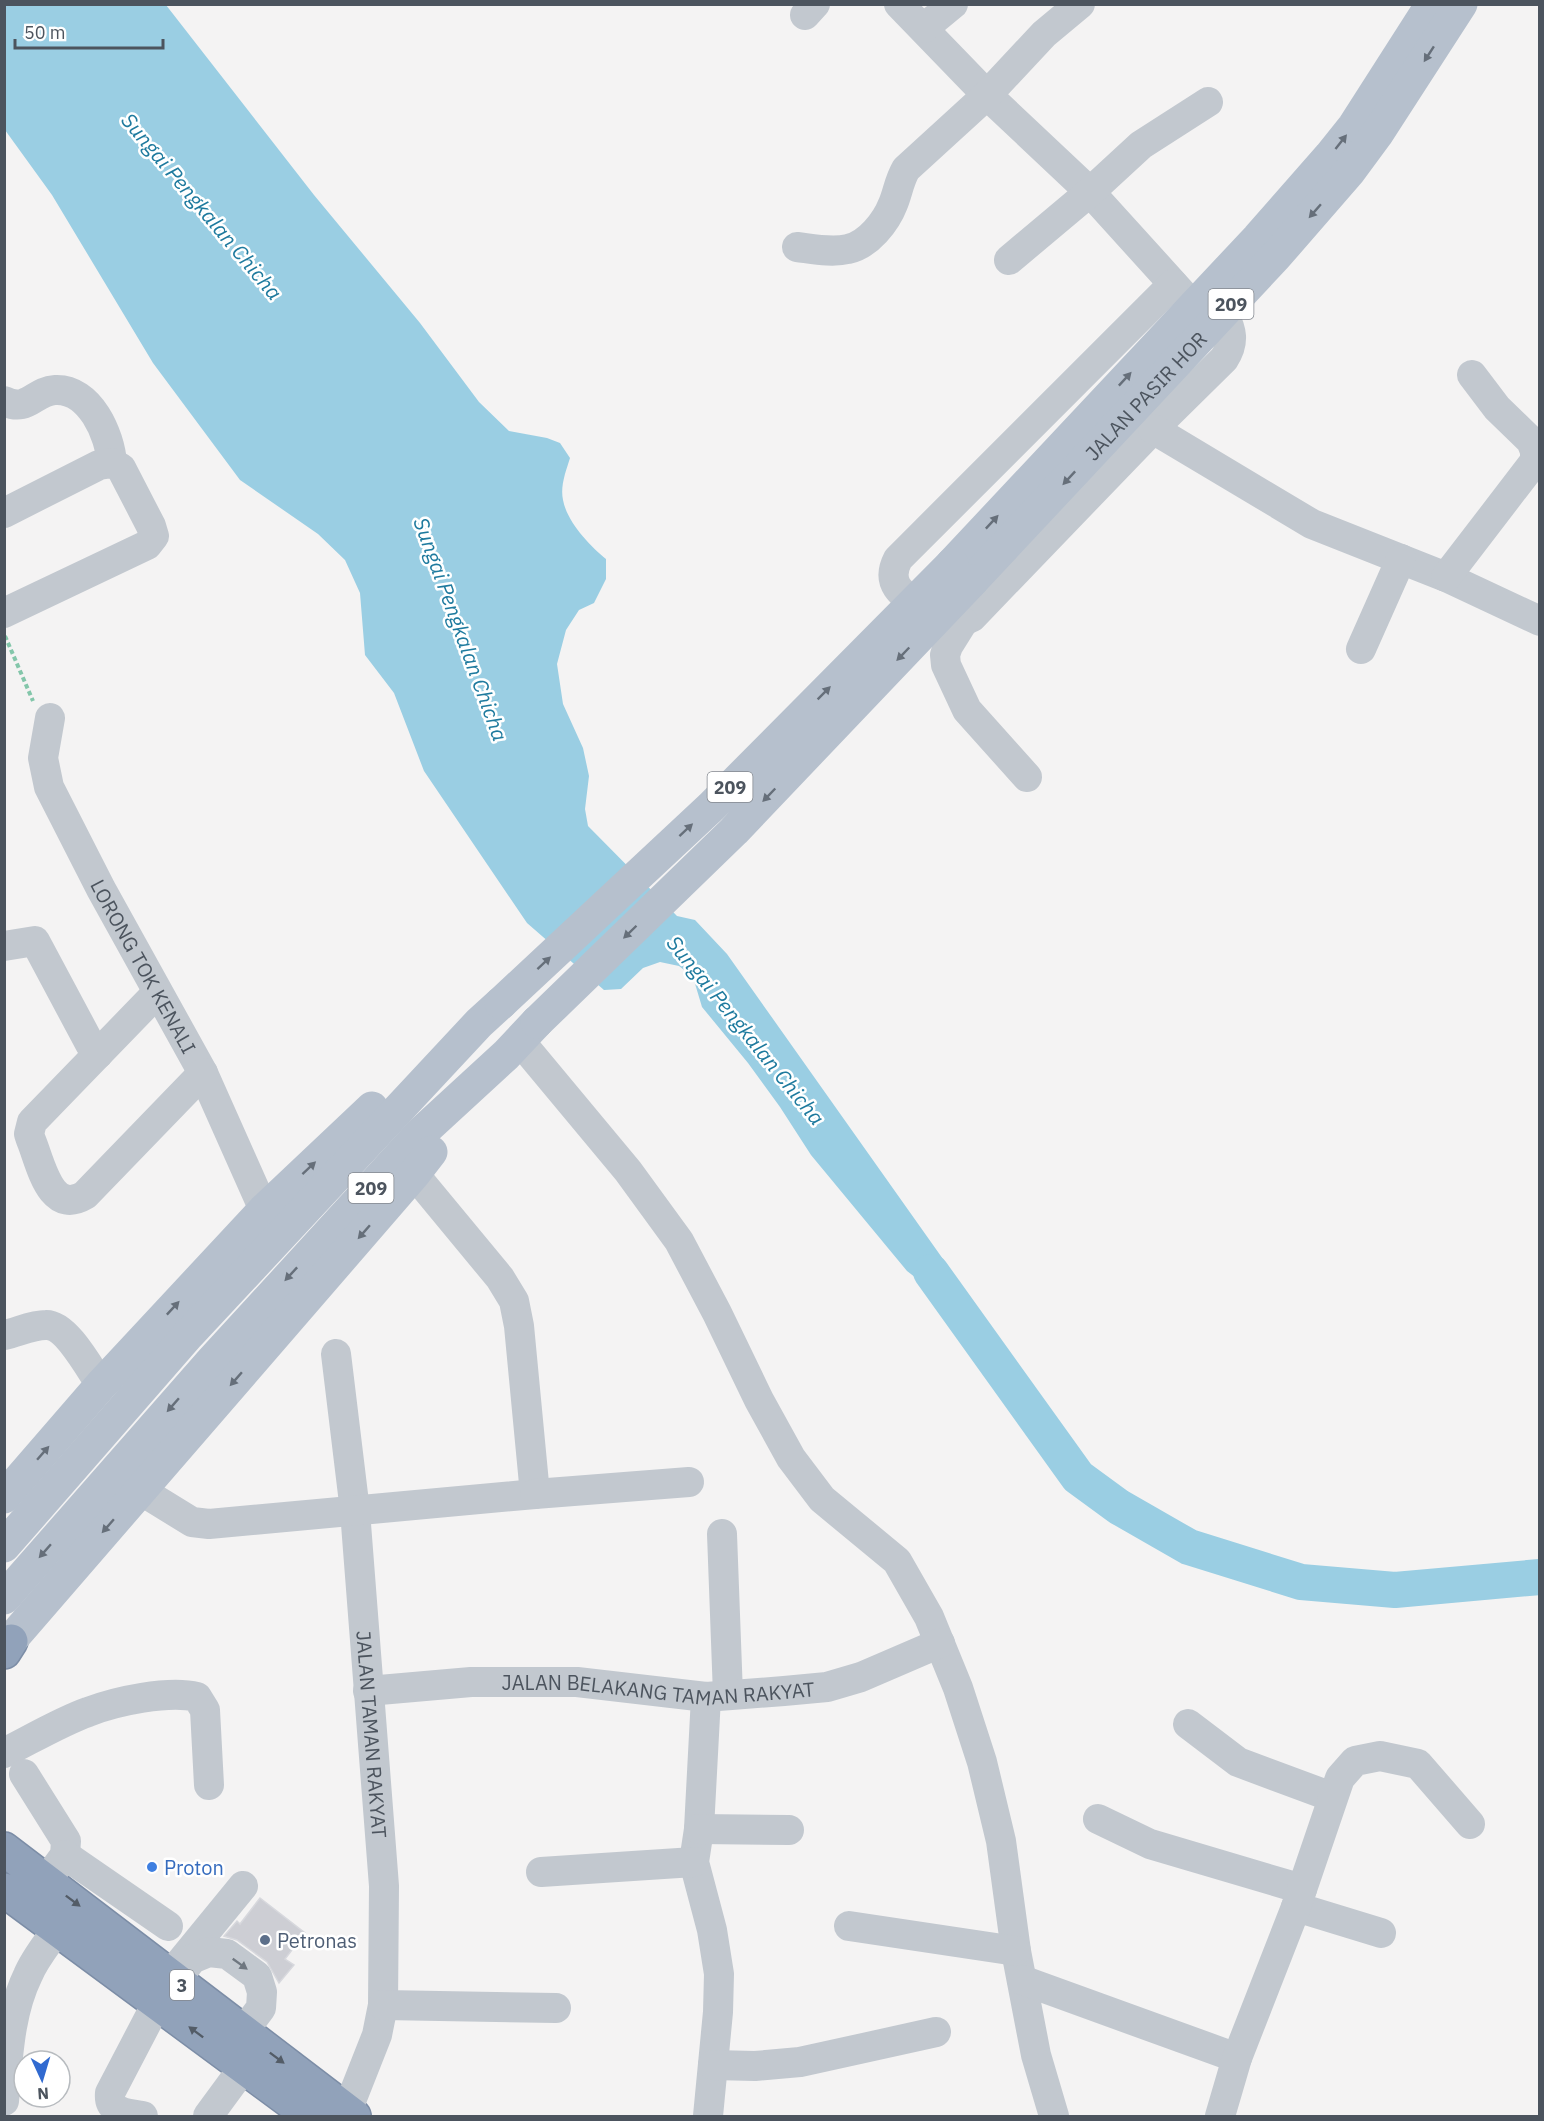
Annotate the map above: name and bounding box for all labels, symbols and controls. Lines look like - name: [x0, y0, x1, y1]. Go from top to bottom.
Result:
- scale bar: [15, 12, 164, 50]
- text: 50 m: [24, 21, 66, 44]
- one-way arrow: [1423, 45, 1435, 61]
- water label: Sungai Pengkalan Chicha: [115, 107, 289, 305]
- one-way arrow: [1335, 134, 1348, 150]
- one-way arrow: [1309, 203, 1322, 218]
- road number: 209: [1208, 289, 1254, 319]
- street label: JALAN PASIR HOR: [1078, 325, 1213, 466]
- one-way arrow: [1118, 372, 1131, 387]
- one-way arrow: [1062, 471, 1076, 485]
- water label: Sungai Pengkalan Chicha: [407, 513, 515, 745]
- one-way arrow: [985, 514, 999, 529]
- one-way arrow: [896, 646, 910, 661]
- one-way arrow: [817, 686, 831, 700]
- road number: 209: [708, 772, 752, 802]
- one-way arrow: [762, 787, 776, 802]
- one-way arrow: [678, 824, 693, 837]
- street label: LORONG TOK KENALI: [85, 875, 203, 1058]
- one-way arrow: [623, 925, 638, 939]
- water label: Sungai Pengkalan Chicha: [661, 929, 831, 1131]
- one-way arrow: [536, 957, 550, 971]
- one-way arrow: [301, 1162, 316, 1175]
- road number: 209: [348, 1173, 394, 1203]
- one-way arrow: [358, 1224, 371, 1239]
- one-way arrow: [285, 1266, 298, 1281]
- one-way arrow: [166, 1300, 180, 1315]
- one-way arrow: [230, 1371, 243, 1386]
- one-way arrow: [166, 1397, 180, 1412]
- one-way arrow: [36, 1446, 49, 1461]
- one-way arrow: [102, 1518, 115, 1534]
- one-way arrow: [38, 1544, 52, 1559]
- street label: JALAN TAMAN RAKYAT: [351, 1630, 394, 1839]
- street label: JALAN BELAKANG TAMAN RAKYAT: [502, 1669, 816, 1711]
- place label: Proton: [164, 1854, 224, 1881]
- marker: Proton: [145, 1860, 159, 1874]
- one-way arrow: [65, 1895, 80, 1907]
- place label: Petronas: [277, 1927, 357, 1954]
- marker: Petronas: [258, 1933, 272, 1947]
- one-way arrow: [231, 1958, 247, 1970]
- road number: 3: [170, 1970, 194, 2000]
- one-way arrow: [188, 2026, 203, 2038]
- north arrow: [12, 2049, 72, 2109]
- one-way arrow: [269, 2052, 285, 2064]
- text: N: [37, 2084, 50, 2104]

